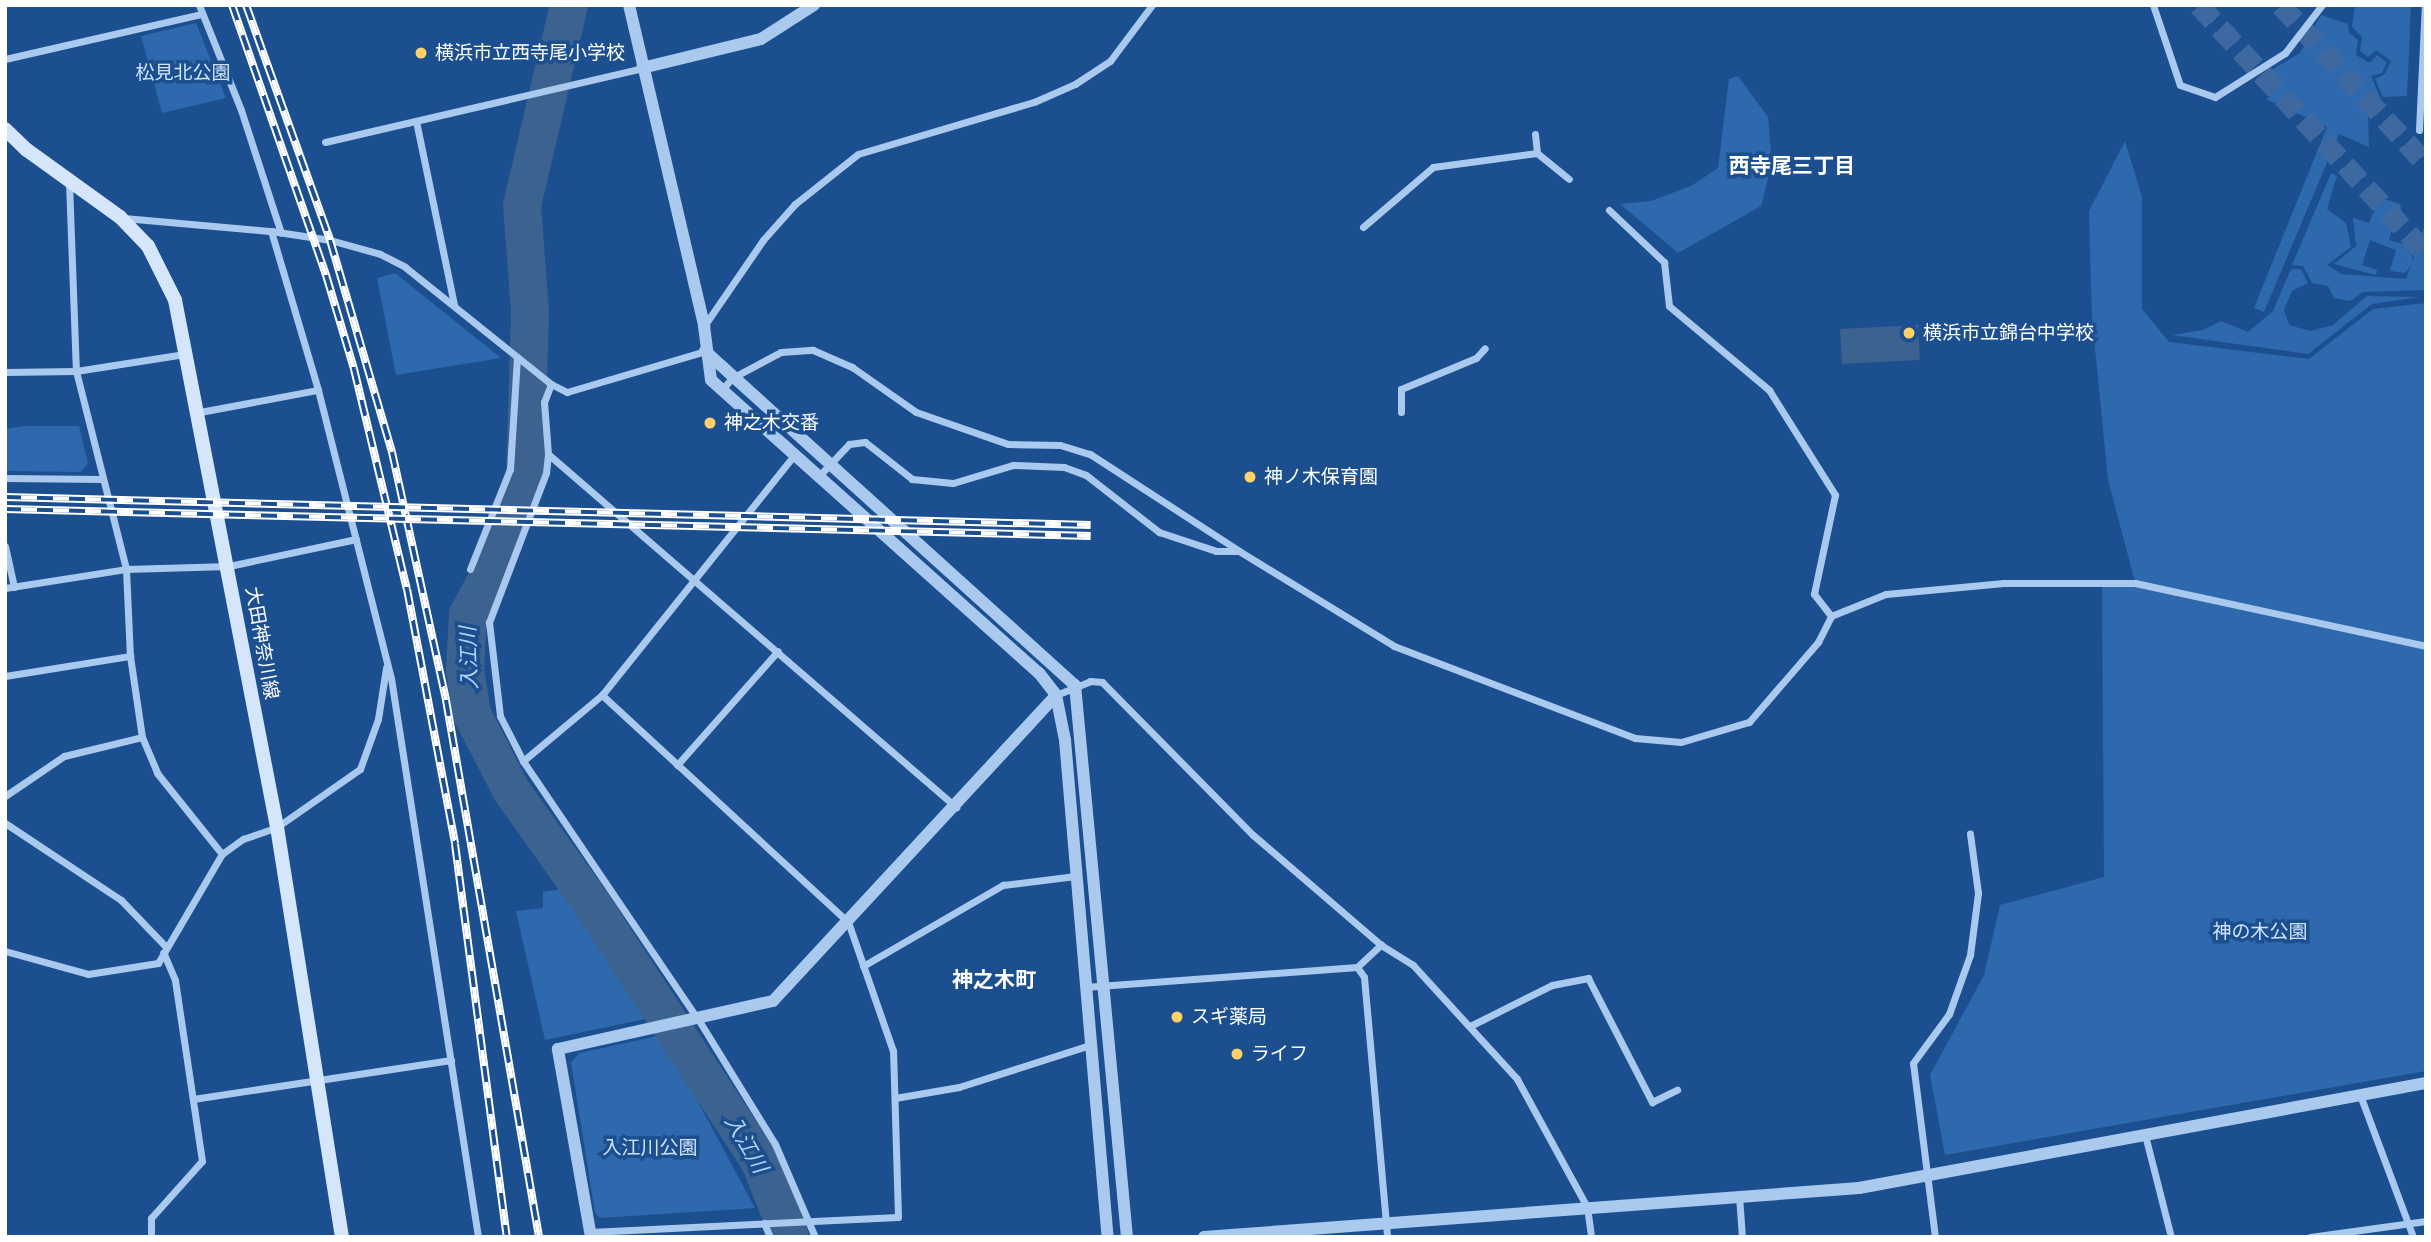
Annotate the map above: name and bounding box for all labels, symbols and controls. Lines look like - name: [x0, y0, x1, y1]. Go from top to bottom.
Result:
- place label: 横浜市立西寺尾小学校: [435, 42, 625, 64]
- marker: 横浜市立西寺尾小学校: [413, 45, 429, 61]
- park label: 松見北公園: [136, 62, 230, 84]
- district label: 西寺尾三丁目: [1729, 153, 1855, 179]
- place label: 横浜市立錦台中学校: [1923, 322, 2094, 344]
- marker: 横浜市立錦台中学校: [1901, 325, 1917, 341]
- place label: 神之木交番: [724, 412, 819, 434]
- marker: 神之木交番: [702, 415, 718, 431]
- place label: 神ノ木保育園: [1264, 466, 1378, 488]
- marker: 神ノ木保育園: [1242, 469, 1258, 485]
- street label: 大田神奈川線: [241, 585, 283, 701]
- water label: 入江川: [455, 626, 483, 690]
- park label: 神の木公園: [2213, 921, 2307, 943]
- district label: 神之木町: [952, 967, 1036, 993]
- place label: スギ薬局: [1191, 1006, 1267, 1028]
- marker: スギ薬局: [1169, 1009, 1185, 1025]
- place label: ライフ: [1251, 1043, 1308, 1065]
- marker: ライフ: [1229, 1046, 1245, 1062]
- water label: 入江川: [719, 1110, 773, 1178]
- park label: 入江川公園: [603, 1137, 697, 1159]

